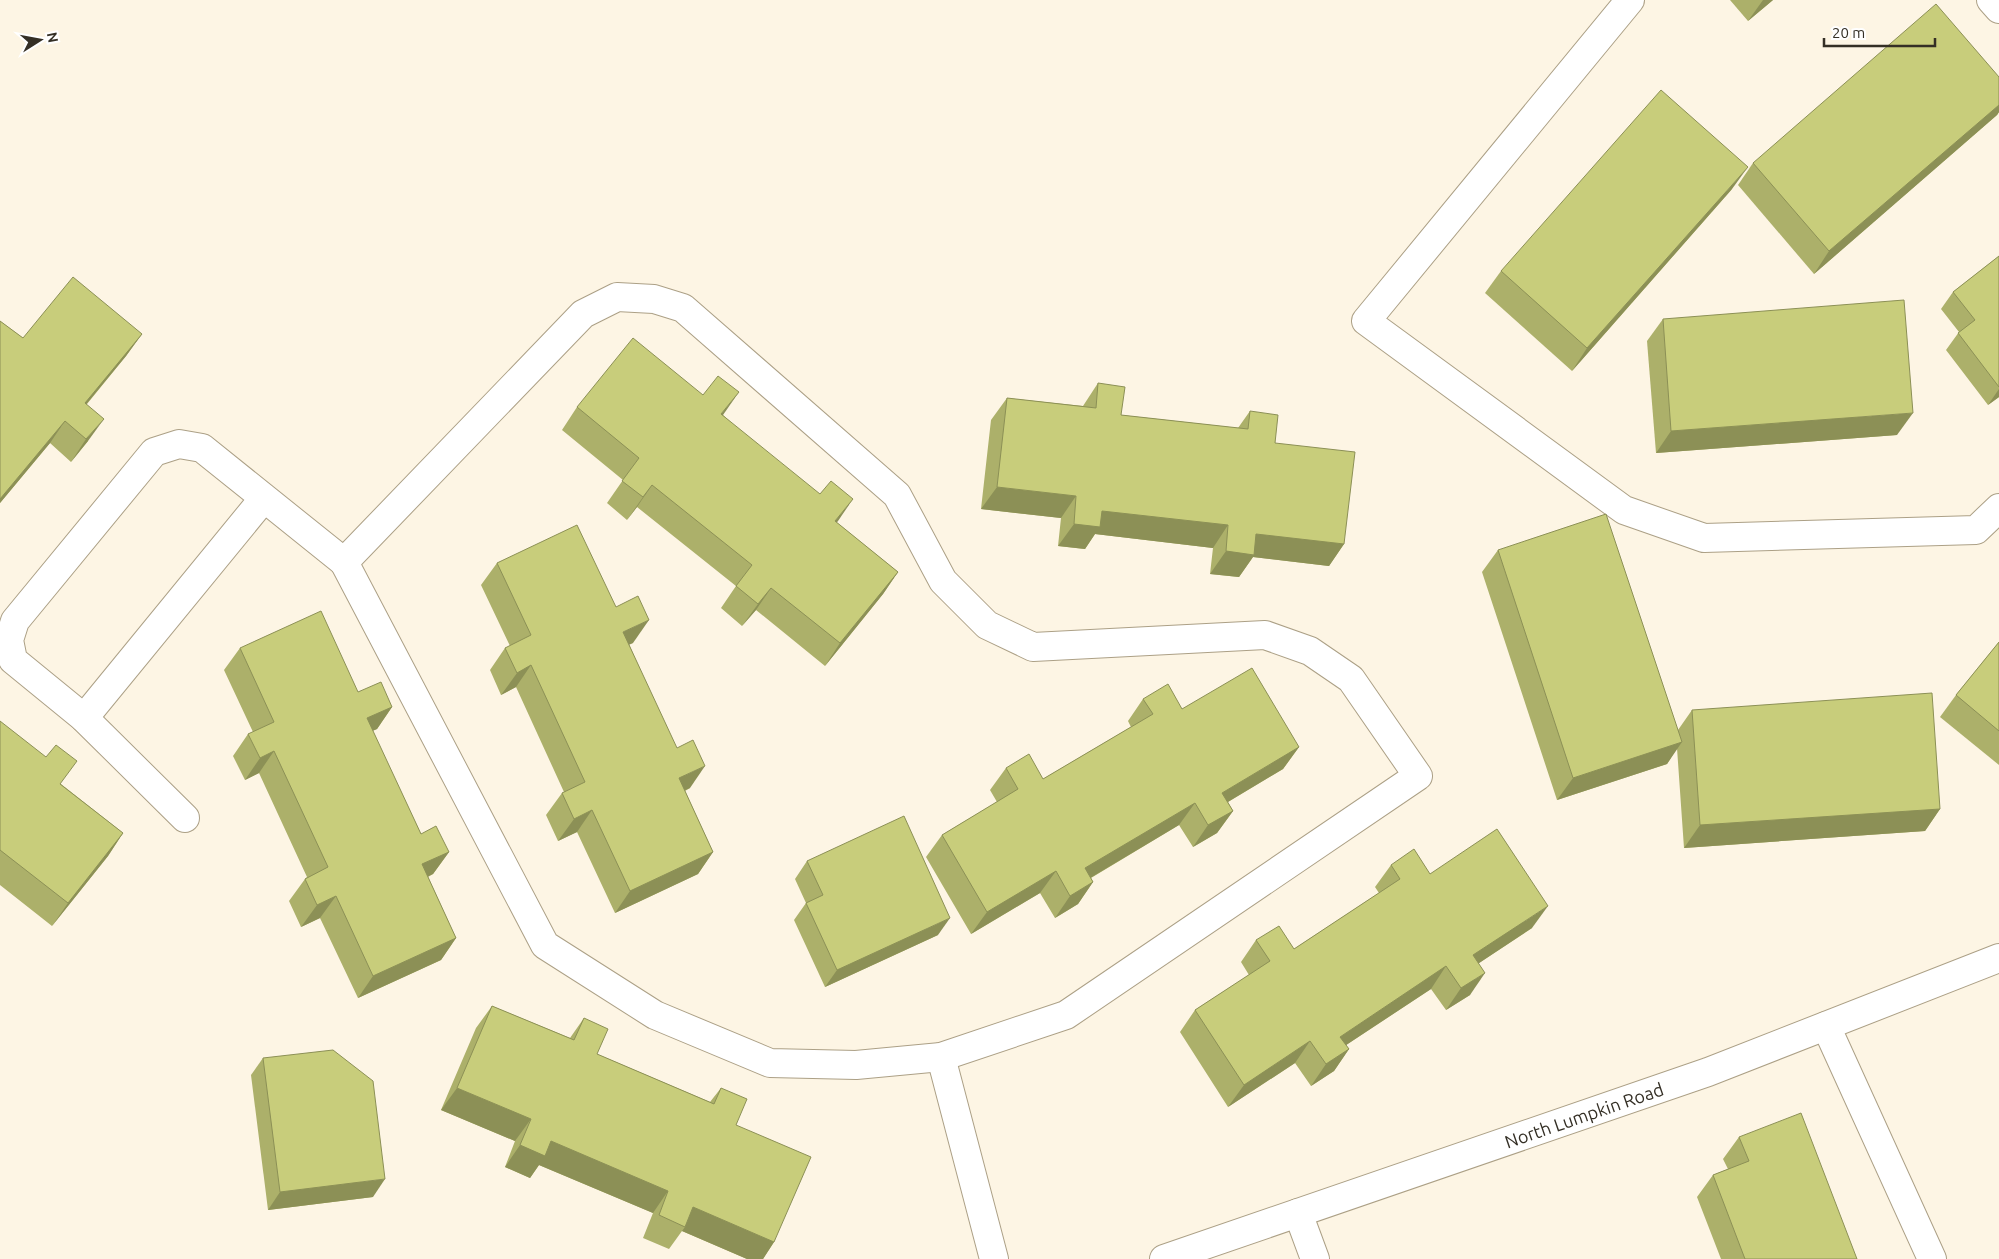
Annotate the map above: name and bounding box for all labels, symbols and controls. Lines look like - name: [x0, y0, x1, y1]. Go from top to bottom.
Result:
- north arrow: [15, 15, 65, 65]
- scale bar: [1824, 15, 1935, 47]
- text: 20 m: [1832, 24, 1865, 41]
- text: N: [44, 31, 62, 44]
- street label: North Lumpkin Road: [1502, 1078, 1666, 1152]

